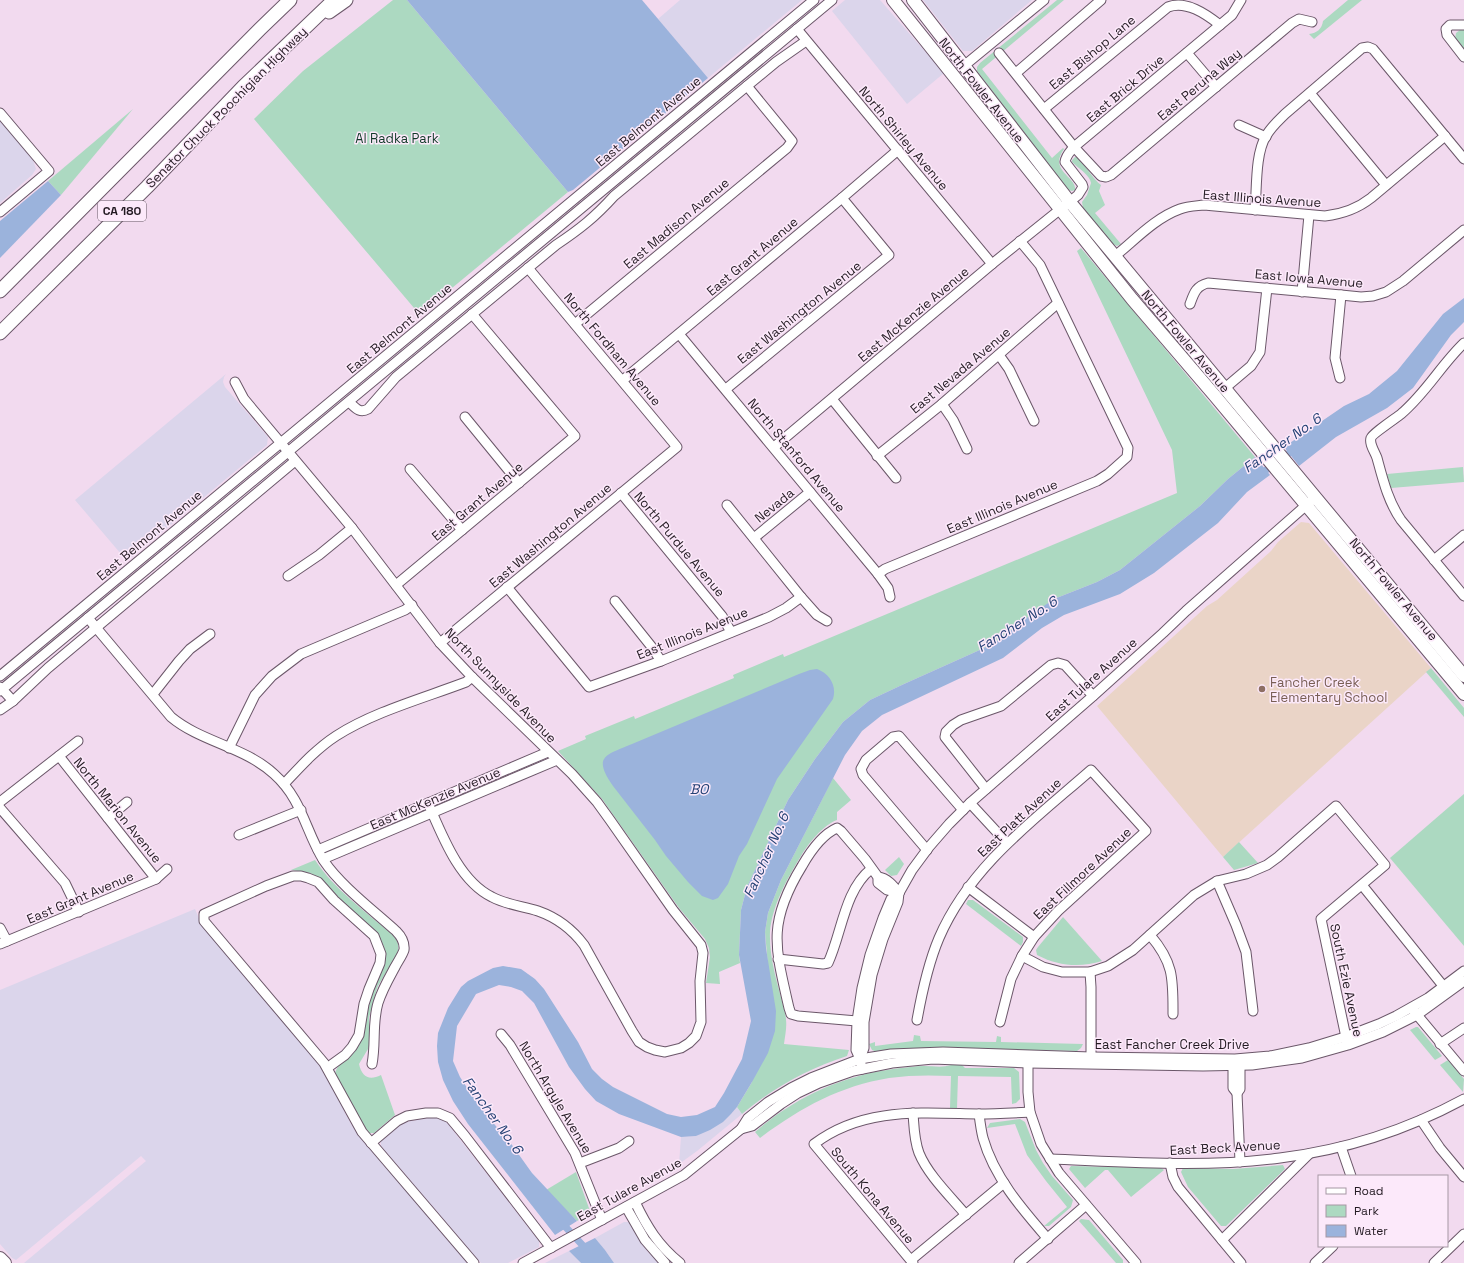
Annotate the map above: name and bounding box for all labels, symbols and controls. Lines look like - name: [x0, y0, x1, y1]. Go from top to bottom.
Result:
- street label: East Bishop Lane: [1046, 11, 1139, 93]
- street label: Senator Chuck Poochigian Highway: [142, 23, 311, 192]
- street label: North Fowler Avenue: [935, 34, 1028, 146]
- street label: East Peruna Way: [1154, 44, 1245, 124]
- street label: East Brick Drive: [1083, 51, 1168, 126]
- street label: East Belmont Avenue: [592, 72, 704, 170]
- street label: North Shirley Avenue: [855, 83, 952, 194]
- park label: Al Radka Park: [355, 130, 439, 147]
- street label: East Madison Avenue: [620, 174, 733, 273]
- street label: East Illinois Avenue: [1202, 186, 1322, 211]
- road number: CA 180: [98, 201, 146, 221]
- street label: East Grant Avenue: [703, 213, 802, 300]
- street label: East Washington Avenue: [734, 257, 865, 368]
- street label: East McKenzie Avenue: [854, 263, 972, 366]
- street label: East Iowa Avenue: [1254, 265, 1364, 292]
- street label: East Belmont Avenue: [343, 279, 455, 377]
- street label: North Fowler Avenue: [1138, 286, 1234, 396]
- street label: North Fordham Avenue: [560, 289, 665, 409]
- street label: East Nevada Avenue: [907, 323, 1014, 417]
- street label: North Stanford Avenue: [744, 395, 849, 516]
- water label: Fancher No. 6: [1239, 409, 1326, 477]
- street label: East Grant Avenue: [428, 458, 527, 545]
- street label: East Illinois Avenue: [944, 475, 1060, 537]
- street label: East Washington Avenue: [486, 479, 615, 592]
- street label: Nevada: [751, 484, 798, 526]
- street label: East Belmont Avenue: [93, 486, 205, 584]
- street label: North Purdue Avenue: [631, 488, 729, 600]
- street label: North Fowler Avenue: [1346, 534, 1442, 644]
- water label: Fancher No. 6: [974, 591, 1062, 656]
- street label: East Illinois Avenue: [634, 603, 750, 664]
- street label: North Sunnyside Avenue: [441, 624, 560, 747]
- street label: East Tulare Avenue: [1042, 634, 1141, 725]
- place label: Fancher Creek Elementary School: [1270, 674, 1387, 706]
- marker: Fancher Creek Elementary School: [1257, 684, 1267, 694]
- street label: North Marion Avenue: [70, 754, 165, 866]
- street label: East McKenzie Avenue: [368, 763, 503, 834]
- street label: East Platt Avenue: [974, 774, 1065, 861]
- water label: BO: [690, 780, 710, 798]
- water label: Fancher No. 6: [739, 808, 793, 900]
- street label: East Fillmore Avenue: [1030, 824, 1135, 923]
- street label: East Grant Avenue: [24, 867, 136, 928]
- street label: South Ezie Avenue: [1326, 922, 1367, 1038]
- street label: East Fancher Creek Drive: [1095, 1036, 1249, 1053]
- street label: North Argyle Avenue: [515, 1038, 596, 1156]
- water label: Fancher No. 6: [459, 1073, 528, 1158]
- street label: East Beck Avenue: [1169, 1136, 1281, 1159]
- street label: South Kona Avenue: [827, 1143, 918, 1247]
- street label: East Tulare Avenue: [574, 1154, 685, 1225]
- legend: [1318, 1175, 1448, 1247]
- text: Road: [1354, 1183, 1383, 1199]
- text: Park: [1354, 1203, 1379, 1219]
- text: Water: [1354, 1223, 1388, 1239]

